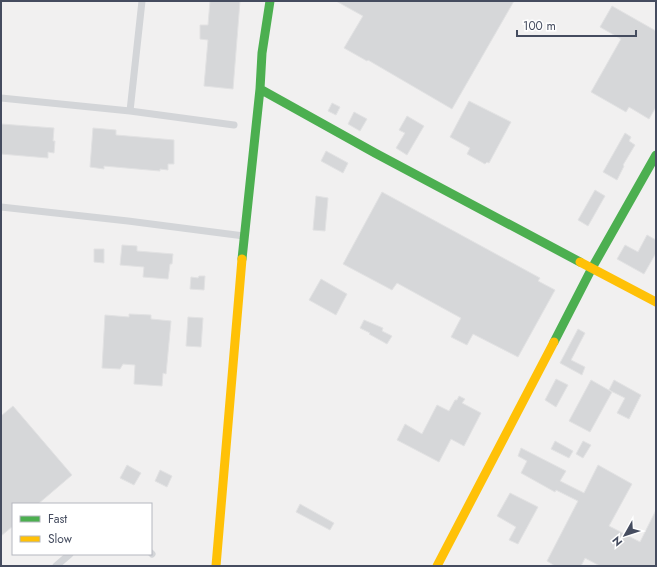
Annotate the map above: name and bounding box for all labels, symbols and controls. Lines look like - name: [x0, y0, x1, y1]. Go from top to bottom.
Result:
- scale bar: [517, 12, 636, 38]
- text: 100 m: [523, 17, 556, 35]
- legend: [12, 503, 152, 555]
- text: Fast: [48, 510, 67, 528]
- north arrow: [605, 515, 645, 555]
- text: Slow: [48, 530, 73, 548]
- text: N: [608, 533, 626, 550]

